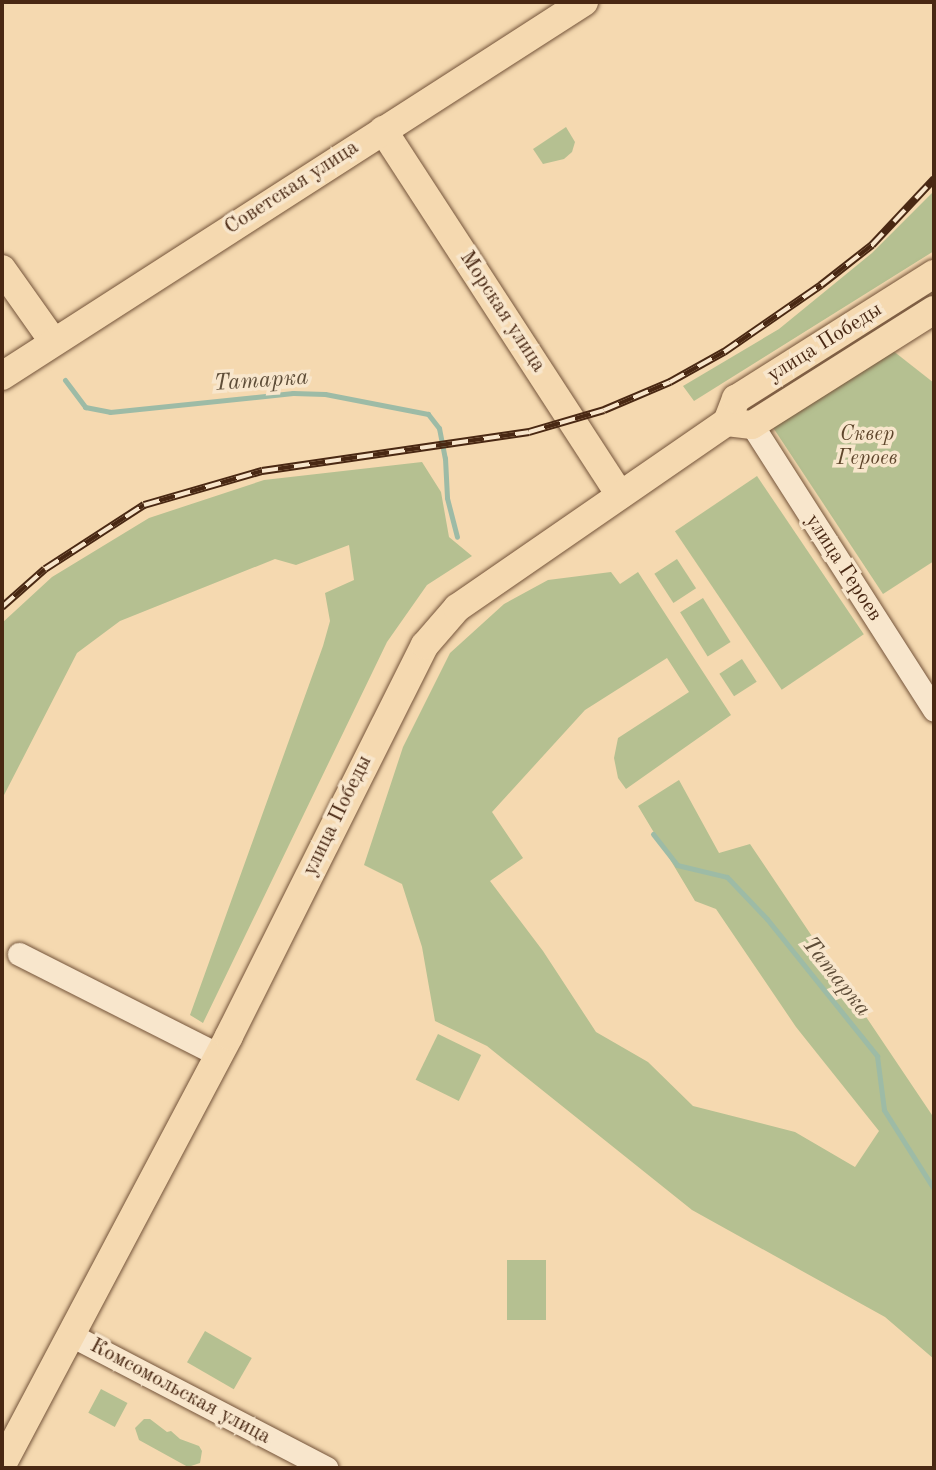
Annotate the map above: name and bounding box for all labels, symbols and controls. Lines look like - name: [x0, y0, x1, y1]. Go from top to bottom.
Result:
- street label: Советская улица: [220, 135, 364, 241]
- street label: Морская улица: [453, 247, 551, 377]
- street label: улица Победы: [763, 298, 887, 388]
- water label: Татарка: [213, 364, 309, 398]
- park label: Сквер Героев: [837, 422, 897, 472]
- street label: улица Героев: [799, 510, 887, 626]
- street label: улица Победы: [298, 752, 378, 880]
- water label: Татарка: [795, 931, 877, 1023]
- street label: Комсомольская улица: [85, 1334, 275, 1450]

